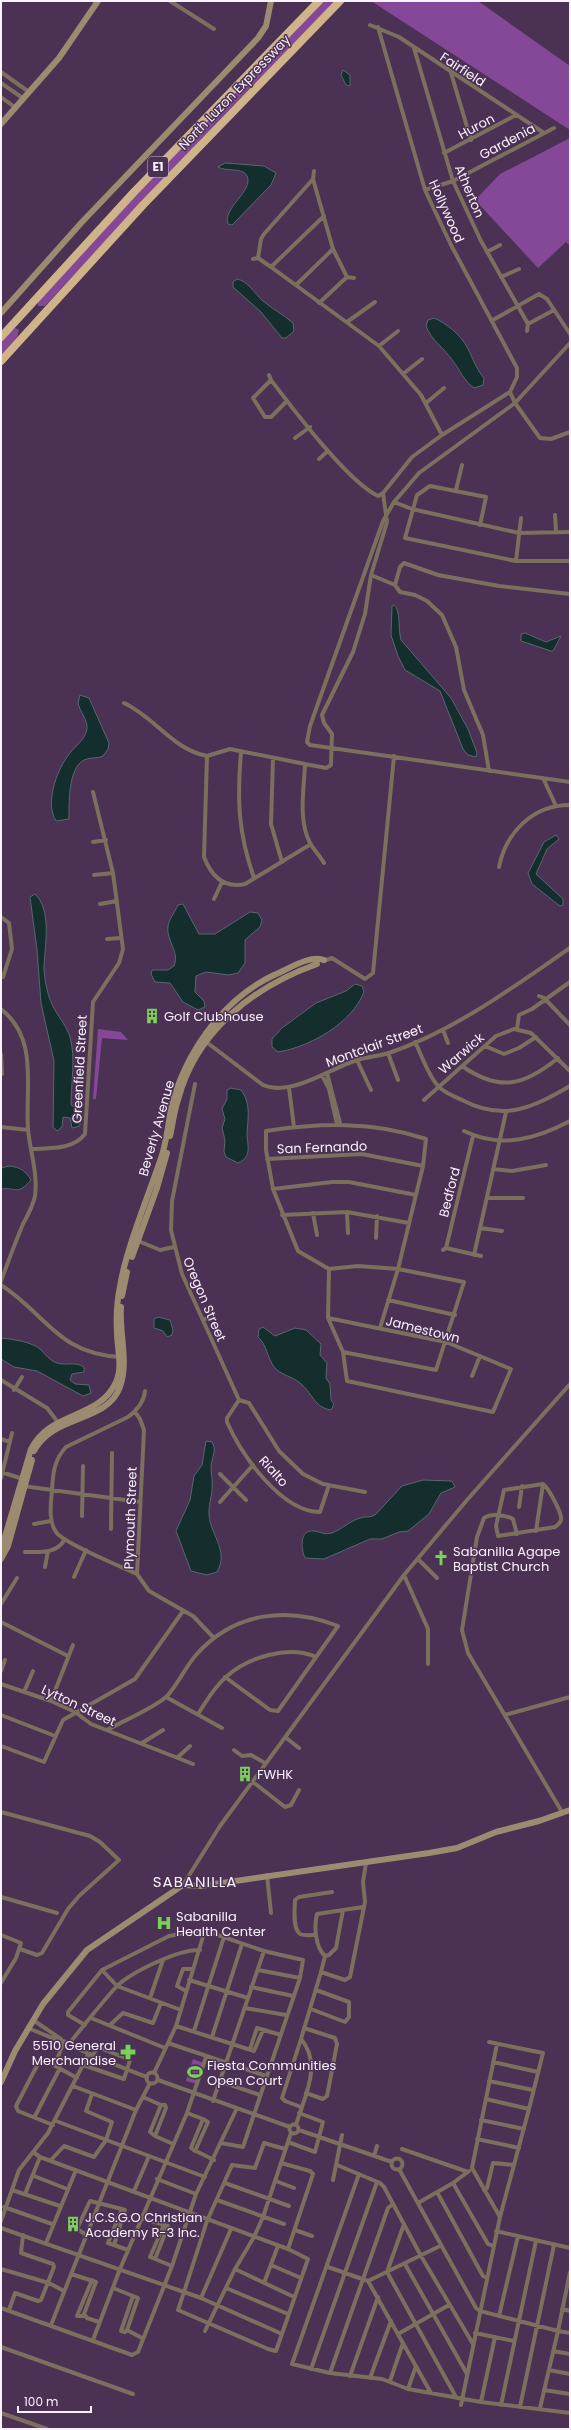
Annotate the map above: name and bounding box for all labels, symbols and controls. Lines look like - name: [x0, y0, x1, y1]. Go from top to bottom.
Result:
- street label: North Luzon Expressway: [174, 30, 295, 154]
- street label: Fairfield: [436, 48, 489, 91]
- street label: Huron: [455, 109, 498, 144]
- street label: Gardenia: [476, 119, 539, 164]
- road number: E1: [148, 157, 168, 177]
- street label: Atherton: [450, 162, 489, 221]
- street label: Hollywood: [424, 177, 469, 246]
- building icon: Golf Clubhouse: [143, 1007, 161, 1025]
- place label: Golf Clubhouse: [164, 1007, 264, 1026]
- street label: Greenfield Street: [67, 1014, 92, 1124]
- street label: Montclair Street: [323, 1019, 426, 1072]
- street label: Warwick: [434, 1028, 488, 1079]
- street label: Beverly Avenue: [134, 1078, 179, 1178]
- street label: San Fernando: [277, 1136, 367, 1159]
- street label: Bedford: [434, 1165, 465, 1219]
- street label: Oregon Street: [178, 1254, 231, 1345]
- street label: Jamestown: [384, 1311, 462, 1348]
- street label: Rialto: [254, 1452, 293, 1491]
- street label: Plymouth Street: [119, 1466, 142, 1570]
- place label: Sabanilla Agape Baptist Church: [453, 1542, 560, 1576]
- church icon: Sabanilla Agape Baptist Church: [432, 1549, 450, 1567]
- street label: Lytton Street: [38, 1680, 120, 1731]
- building icon: FWHK: [236, 1765, 254, 1783]
- place label: FWHK: [257, 1765, 293, 1784]
- district label: SABANILLA: [153, 1871, 237, 1892]
- place label: Sabanilla Health Center: [176, 1907, 266, 1941]
- hospital icon: Sabanilla Health Center: [155, 1914, 173, 1932]
- place label: 5510 General Merchandise: [32, 2036, 116, 2070]
- pharmacy icon: 5510 General Merchandise: [119, 2043, 137, 2061]
- place label: Fiesta Communities Open Court: [207, 2056, 337, 2090]
- sports icon: Fiesta Communities Open Court: [186, 2063, 204, 2081]
- place label: J.C.S.G.O Christian Academy R-3 Inc.: [85, 2208, 203, 2242]
- building icon: J.C.S.G.O Christian Academy R-3 Inc.: [64, 2215, 82, 2233]
- scale bar: [18, 2388, 91, 2414]
- text: 100 m: [24, 2393, 58, 2410]

